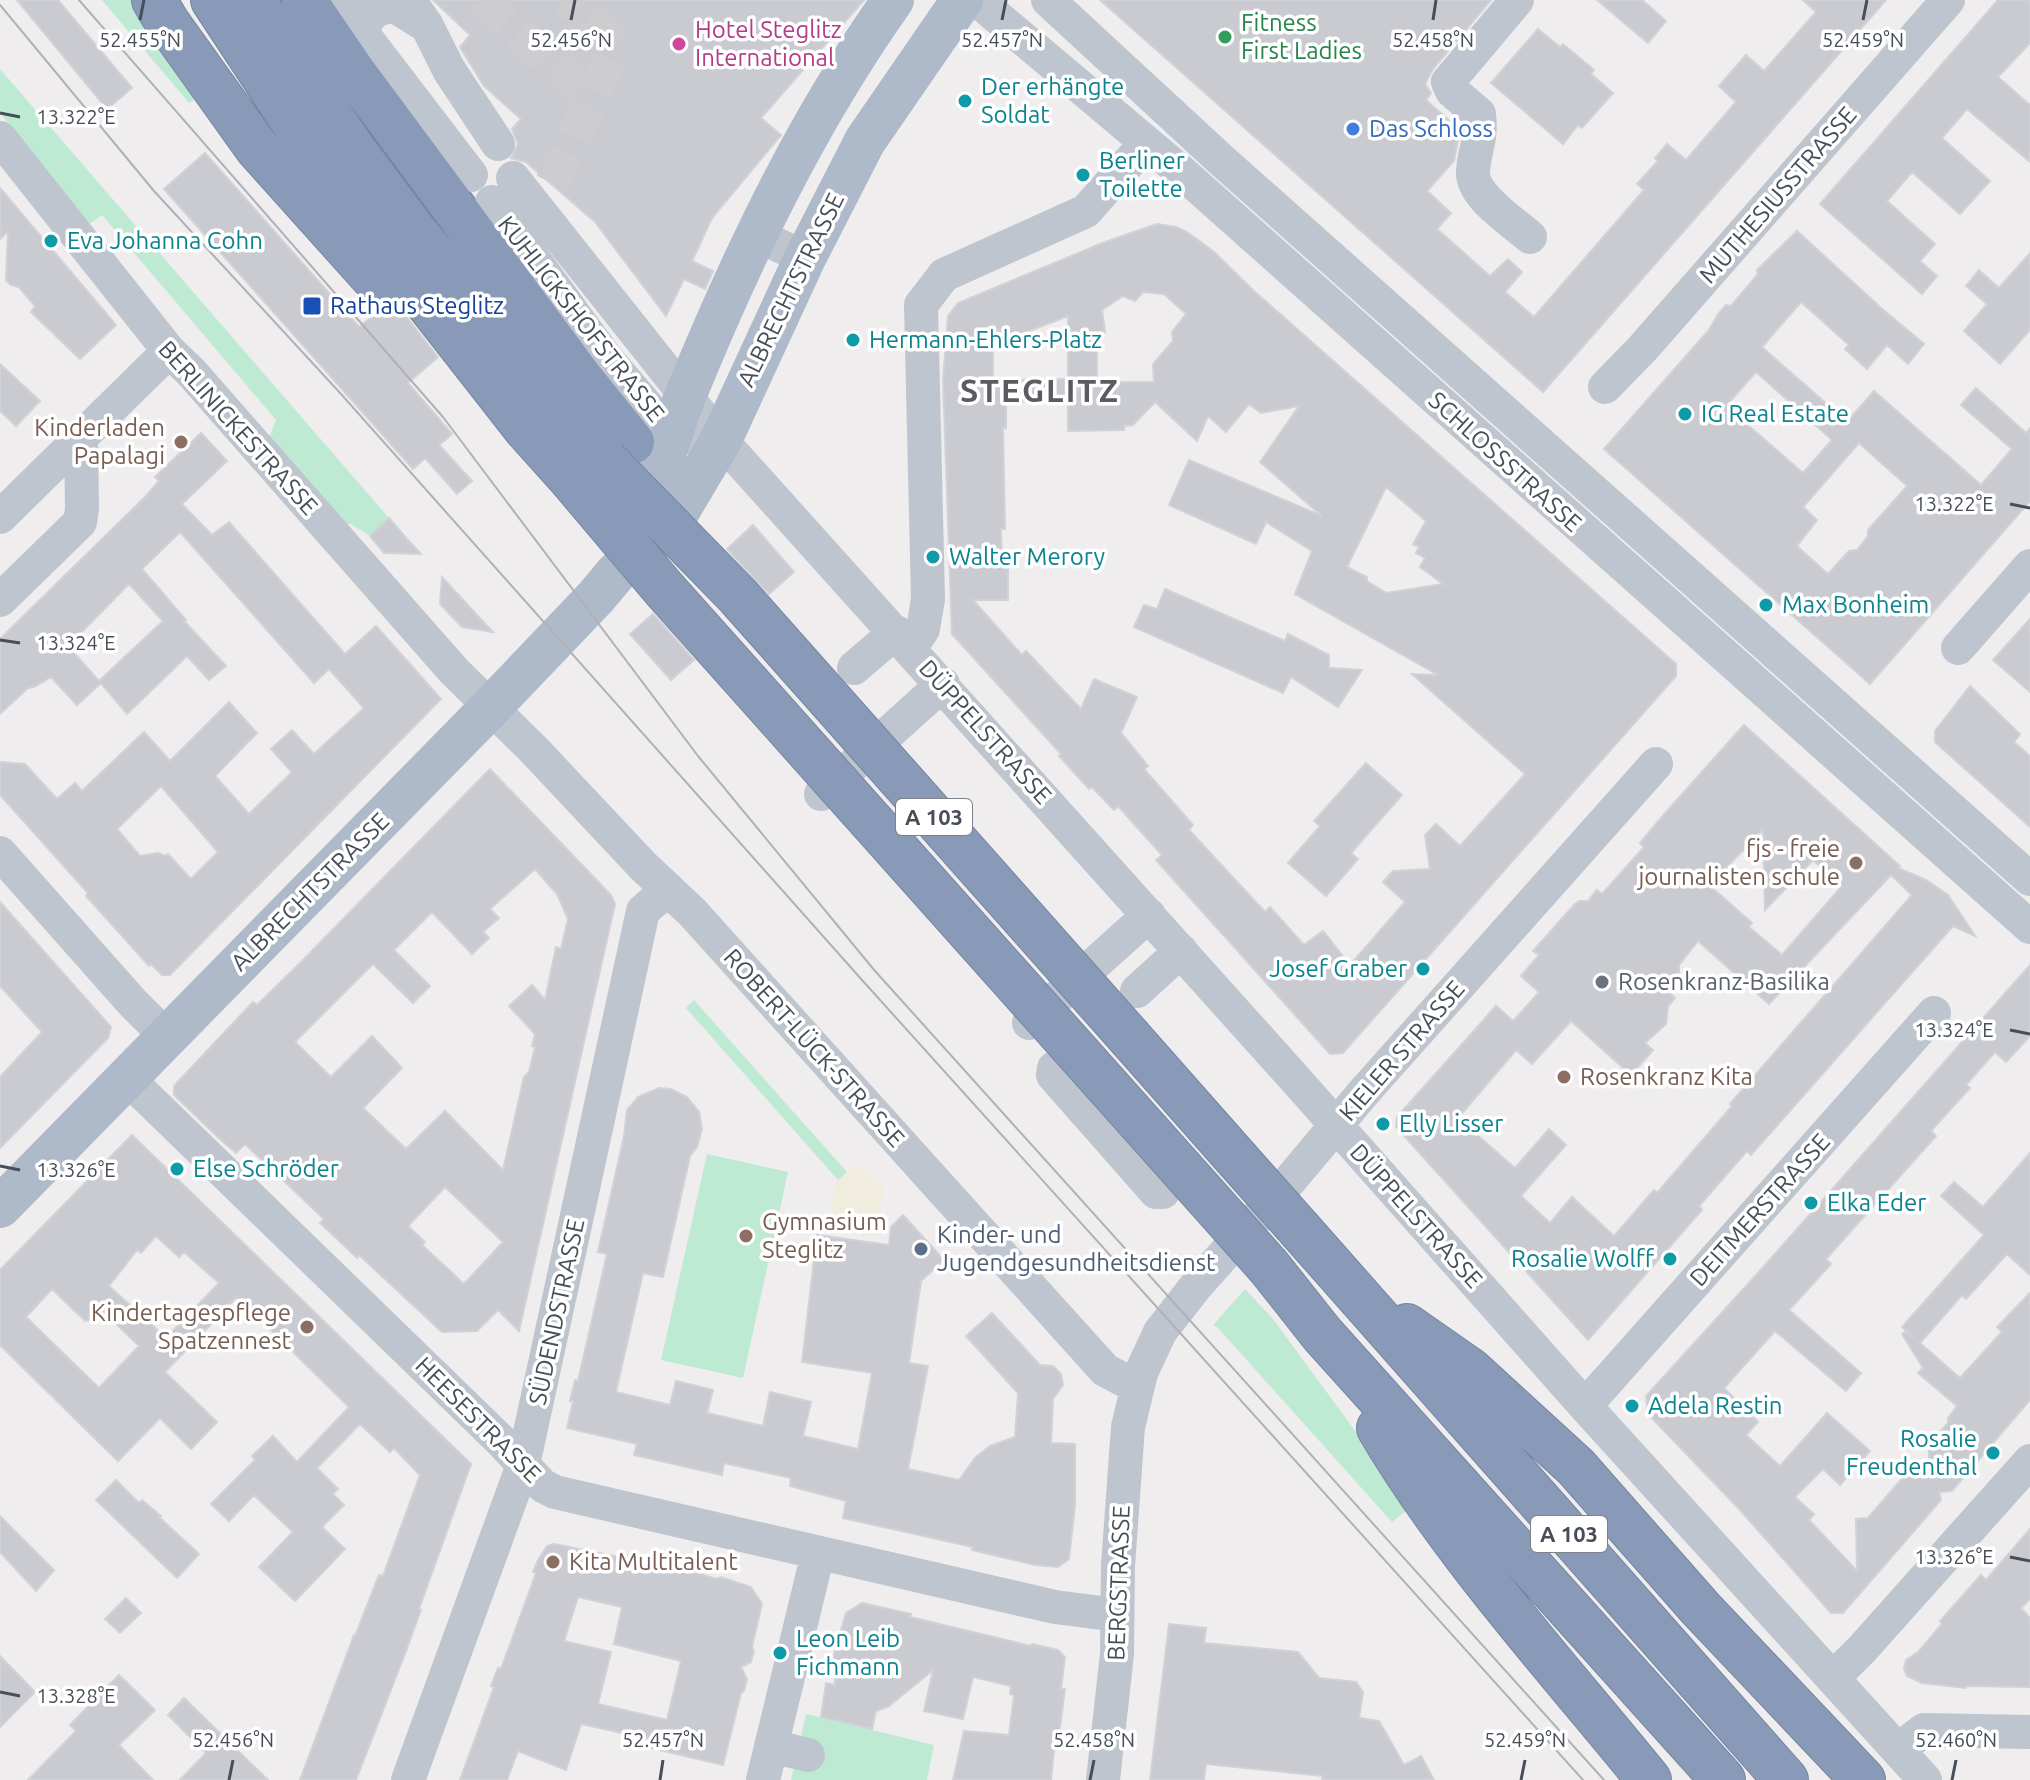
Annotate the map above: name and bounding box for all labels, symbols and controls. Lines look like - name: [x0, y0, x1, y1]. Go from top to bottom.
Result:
- place label: Fitness First Ladies: [1241, 9, 1362, 64]
- place label: Hotel Steglitz International: [695, 16, 842, 71]
- text: 52.455°N: [99, 28, 181, 51]
- text: 52.456°N: [530, 28, 612, 51]
- text: 52.457°N: [961, 28, 1043, 51]
- marker: Fitness First Ladies: [1216, 28, 1234, 46]
- text: 52.458°N: [1392, 28, 1474, 51]
- text: 52.459°N: [1822, 28, 1904, 51]
- marker: Hotel Steglitz International: [670, 35, 688, 53]
- place label: Der erhängte Soldat: [981, 73, 1124, 128]
- marker: Der erhängte Soldat: [956, 92, 974, 110]
- street label: MUTHESIUSSTRASSE: [1694, 101, 1861, 288]
- text: 13.322°E: [37, 105, 116, 128]
- place label: Das Schloss: [1369, 115, 1493, 142]
- marker: Das Schloss: [1344, 120, 1362, 138]
- place label: Berliner Toilette: [1099, 147, 1185, 202]
- marker: Berliner Toilette: [1074, 166, 1092, 184]
- street label: ALBRECHTSTRASSE: [732, 189, 849, 391]
- street label: KUHLIGKSHOFSTRASSE: [493, 211, 670, 427]
- place label: Eva Johanna Cohn: [67, 227, 263, 254]
- marker: Eva Johanna Cohn: [42, 232, 60, 250]
- place label: Rathaus Steglitz: [330, 292, 504, 319]
- marker: Rathaus Steglitz: [301, 295, 323, 317]
- place label: Hermann-Ehlers-Platz: [869, 326, 1102, 353]
- marker: Hermann-Ehlers-Platz: [844, 331, 862, 349]
- street label: BERLINICKESTRASSE: [153, 335, 323, 520]
- district label: STEGLITZ: [960, 372, 1120, 408]
- street label: SCHLOSSSTRASSE: [1424, 386, 1587, 537]
- place label: IG Real Estate: [1701, 400, 1849, 427]
- marker: IG Real Estate: [1676, 405, 1694, 423]
- place label: Kinderladen Papalagi: [34, 414, 165, 469]
- marker: Kinderladen Papalagi: [172, 433, 190, 451]
- text: 13.322°E: [1915, 492, 1994, 515]
- place label: Walter Merory: [949, 543, 1105, 570]
- marker: Walter Merory: [924, 548, 942, 566]
- place label: Max Bonheim: [1782, 591, 1929, 618]
- marker: Max Bonheim: [1757, 596, 1775, 614]
- text: 13.324°E: [37, 631, 116, 654]
- street label: DÜPPELSTRASSE: [914, 654, 1057, 809]
- road number: A 103: [896, 799, 972, 835]
- street label: ALBRECHTSTRASSE: [225, 807, 394, 976]
- place label: fjs - freie journalisten schule: [1636, 835, 1840, 890]
- marker: fjs - freie journalisten schule: [1847, 854, 1865, 872]
- street label: ROBERT-LÜCK-STRASSE: [719, 943, 910, 1152]
- place label: Josef Graber: [1269, 955, 1407, 982]
- marker: Josef Graber: [1414, 960, 1432, 978]
- place label: Rosenkranz-Basilika: [1618, 968, 1830, 995]
- marker: Rosenkranz-Basilika: [1593, 973, 1611, 991]
- street label: KIELER STRASSE: [1334, 975, 1470, 1126]
- text: 13.324°E: [1915, 1018, 1994, 1041]
- place label: Rosenkranz Kita: [1580, 1063, 1753, 1090]
- marker: Rosenkranz Kita: [1555, 1068, 1573, 1086]
- place label: Elly Lisser: [1399, 1110, 1503, 1137]
- marker: Elly Lisser: [1374, 1115, 1392, 1133]
- street label: DEITMERSTRASSE: [1684, 1128, 1835, 1291]
- street label: DÜPPELSTRASSE: [1345, 1138, 1488, 1293]
- place label: Else Schröder: [193, 1155, 339, 1182]
- text: 13.326°E: [37, 1158, 116, 1181]
- marker: Else Schröder: [168, 1160, 186, 1178]
- place label: Elka Eder: [1827, 1189, 1926, 1216]
- marker: Elka Eder: [1802, 1194, 1820, 1212]
- place label: Gymnasium Steglitz: [762, 1208, 887, 1263]
- street label: SÜDENDSTRASSE: [524, 1216, 589, 1407]
- place label: Kinder- und Jugendgesundheitsdienst: [937, 1221, 1216, 1276]
- marker: Gymnasium Steglitz: [737, 1227, 755, 1245]
- marker: Kinder- und Jugendgesundheitsdienst: [912, 1240, 930, 1258]
- place label: Rosalie Wolff: [1511, 1245, 1655, 1272]
- marker: Rosalie Wolff: [1661, 1250, 1679, 1268]
- place label: Kindertagespflege Spatzennest: [91, 1299, 292, 1354]
- marker: Kindertagespflege Spatzennest: [298, 1318, 316, 1336]
- street label: HEESESTRASSE: [410, 1351, 547, 1488]
- place label: Adela Restin: [1648, 1392, 1783, 1419]
- marker: Adela Restin: [1623, 1397, 1641, 1415]
- place label: Rosalie Freudenthal: [1846, 1425, 1977, 1480]
- marker: Rosalie Freudenthal: [1984, 1444, 2002, 1462]
- street label: BERGSTRASSE: [1102, 1505, 1135, 1661]
- road number: A 103: [1531, 1516, 1607, 1552]
- text: 13.326°E: [1915, 1545, 1994, 1568]
- place label: Kita Multitalent: [569, 1548, 738, 1575]
- marker: Kita Multitalent: [544, 1553, 562, 1571]
- place label: Leon Leib Fichmann: [796, 1625, 900, 1680]
- marker: Leon Leib Fichmann: [771, 1644, 789, 1662]
- text: 13.328°E: [37, 1684, 116, 1707]
- text: 52.456°N: [192, 1728, 274, 1751]
- text: 52.457°N: [622, 1728, 704, 1751]
- text: 52.458°N: [1053, 1728, 1135, 1751]
- text: 52.459°N: [1484, 1728, 1566, 1751]
- text: 52.460°N: [1915, 1728, 1997, 1751]

